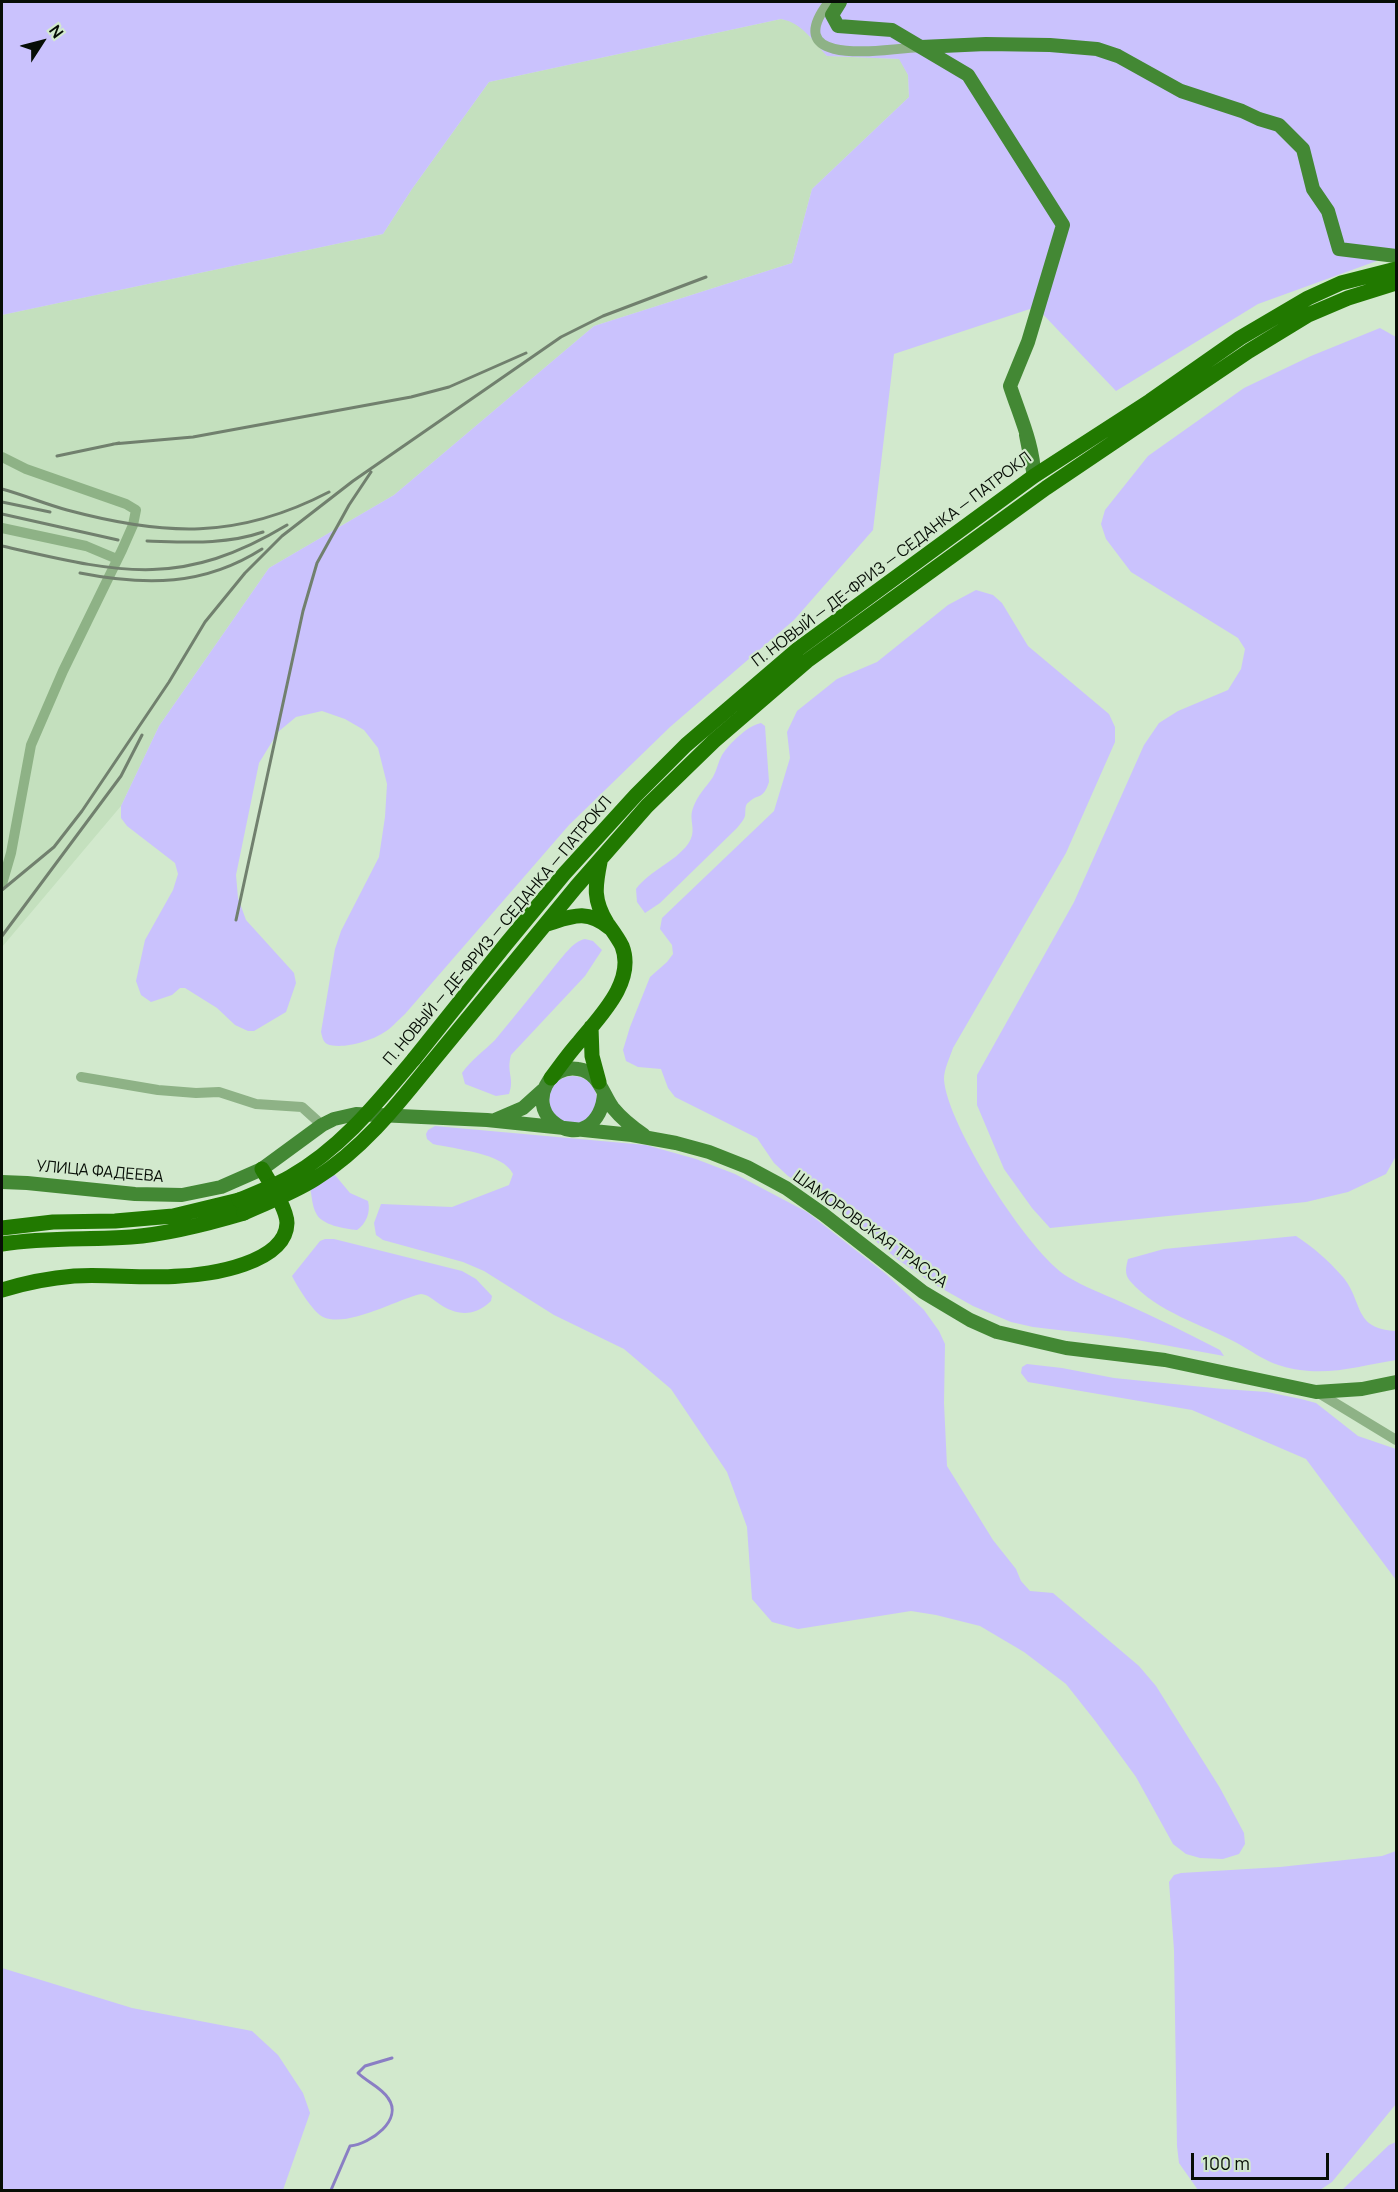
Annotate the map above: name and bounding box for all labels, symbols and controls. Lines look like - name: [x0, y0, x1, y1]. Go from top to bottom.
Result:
- north arrow: [12, 12, 72, 72]
- text: N: [44, 20, 69, 43]
- street label: П. НОВЫЙ — ДЕ-ФРИЗ — СЕДАНКА — ПАТРОКЛ: [749, 449, 1035, 671]
- street label: П. НОВЫЙ — ДЕ-ФРИЗ — СЕДАНКА — ПАТРОКЛ: [380, 793, 616, 1069]
- street label: УЛИЦА ФАДЕЕВА: [36, 1157, 164, 1187]
- street label: ШАМОРОВСКАЯ ТРАССА: [789, 1167, 951, 1293]
- scale bar: [1194, 2141, 1332, 2179]
- text: 100 m: [1202, 2151, 1250, 2175]

